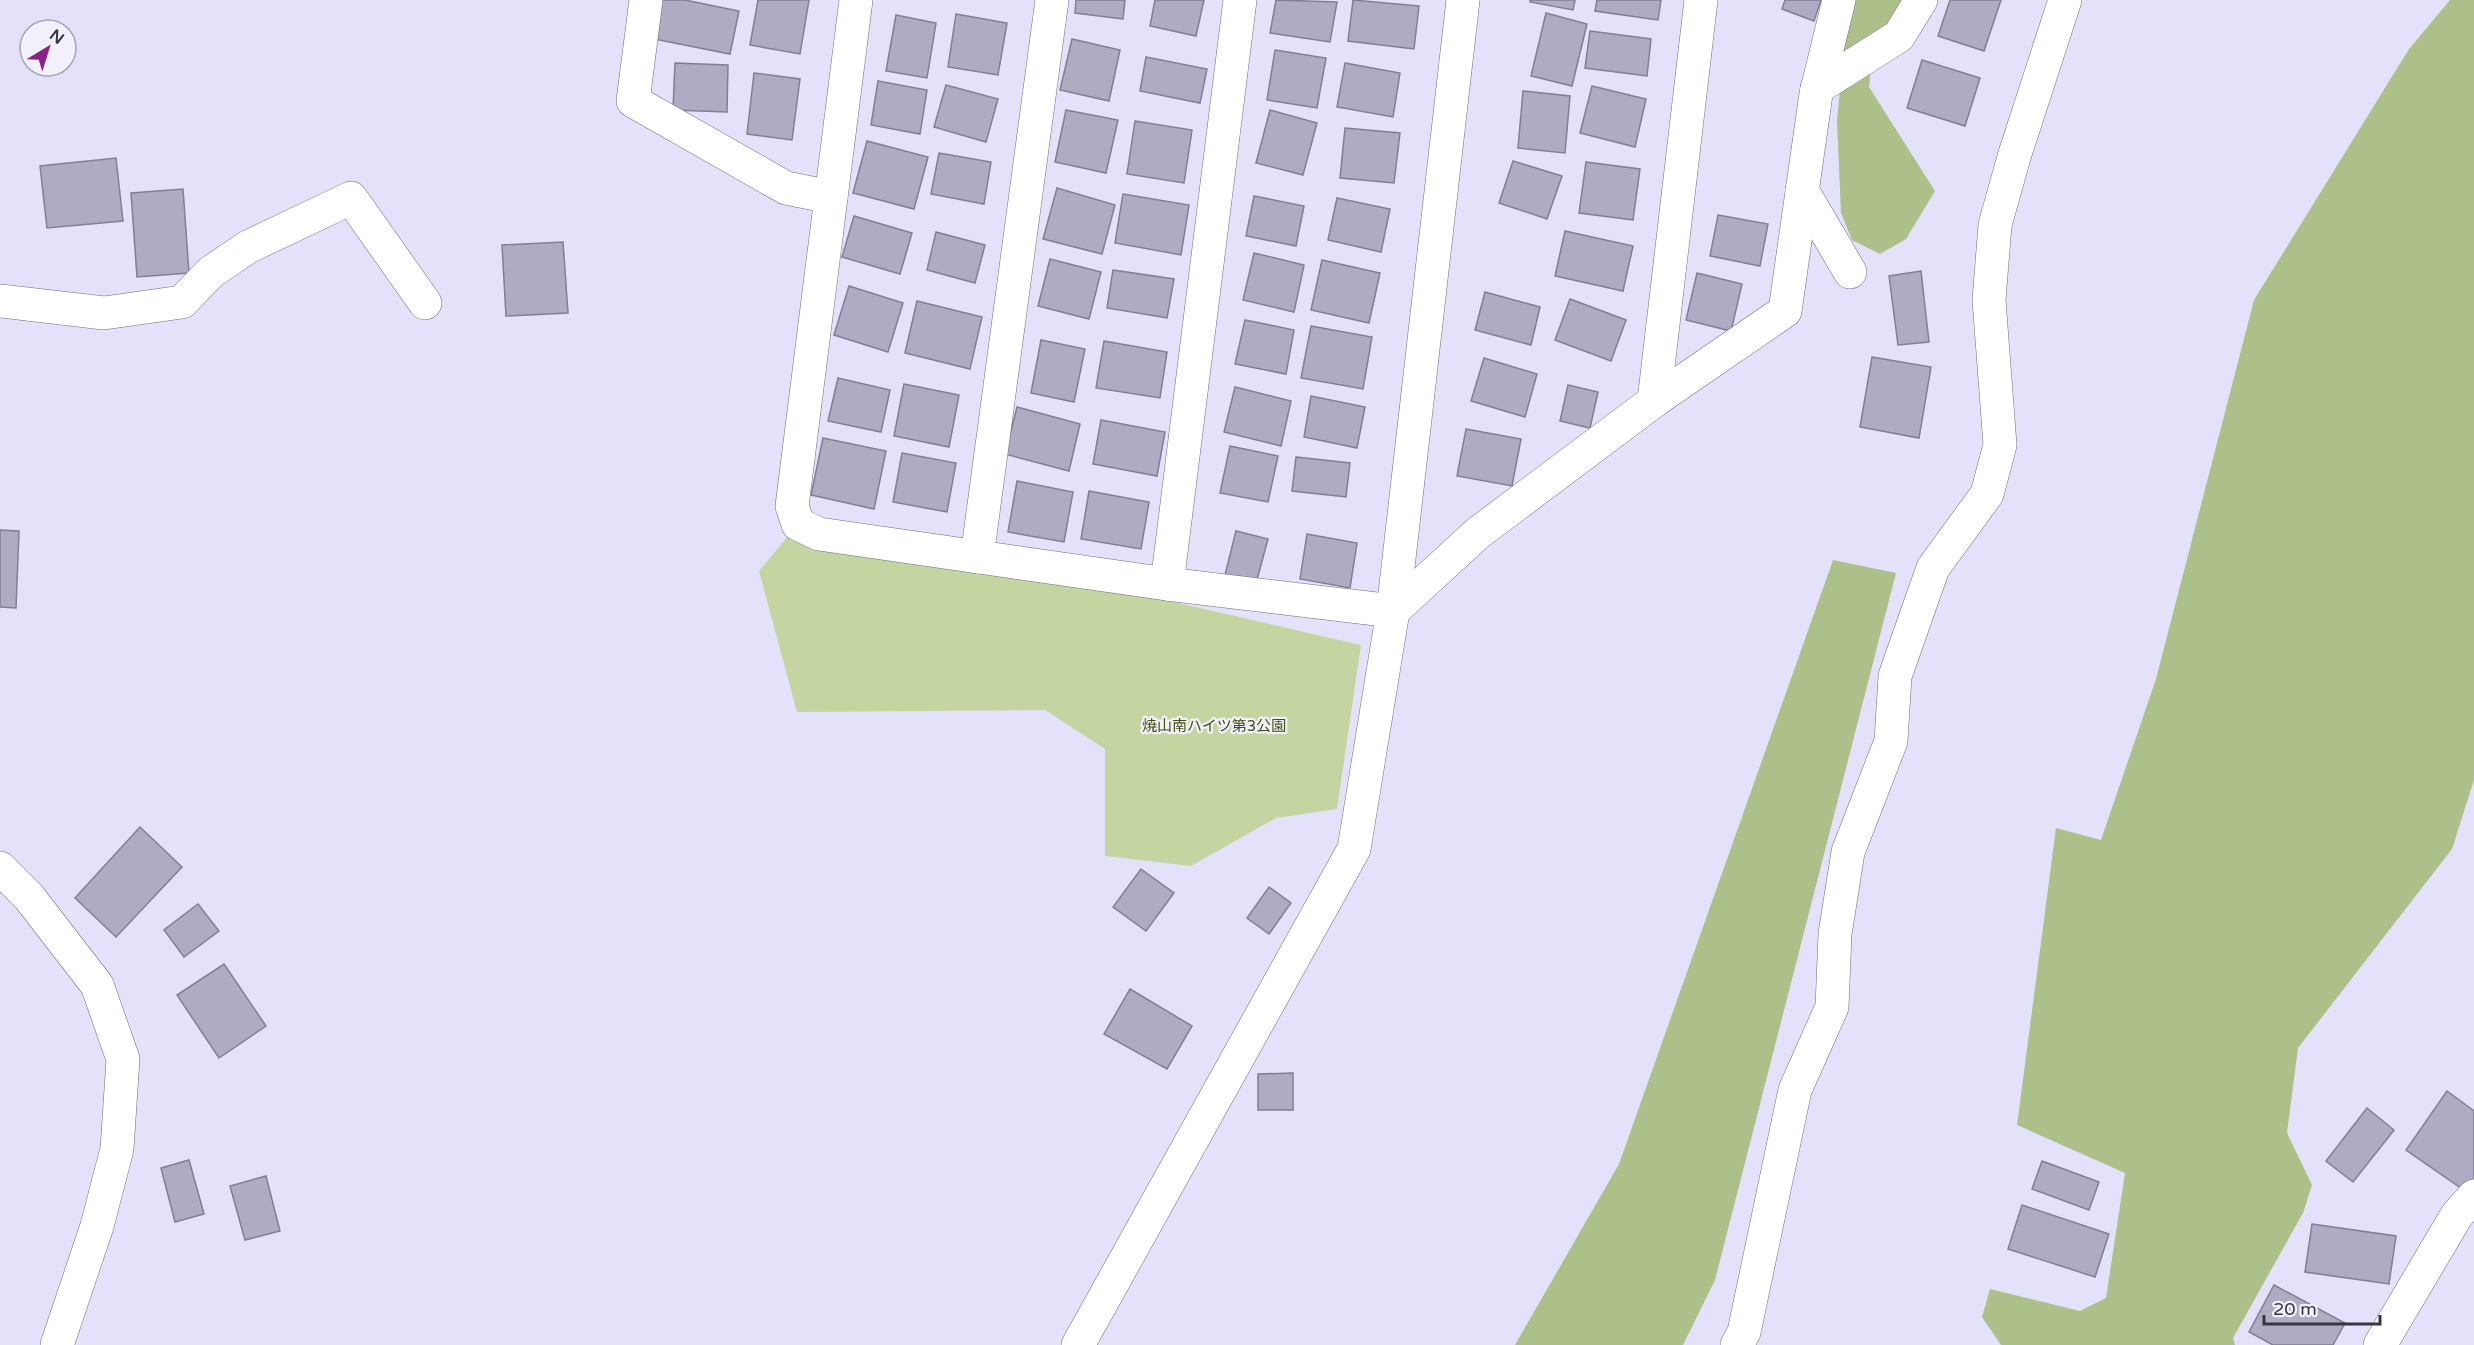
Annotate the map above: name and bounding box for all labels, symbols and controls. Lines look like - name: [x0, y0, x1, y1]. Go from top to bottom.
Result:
- north arrow: [18, 18, 78, 78]
- text: N: [45, 25, 68, 49]
- park label: 焼山南ハイツ第3公園: [1142, 717, 1286, 735]
- scale bar: [2264, 1288, 2380, 1326]
- text: 20 m: [2273, 1298, 2317, 1320]

